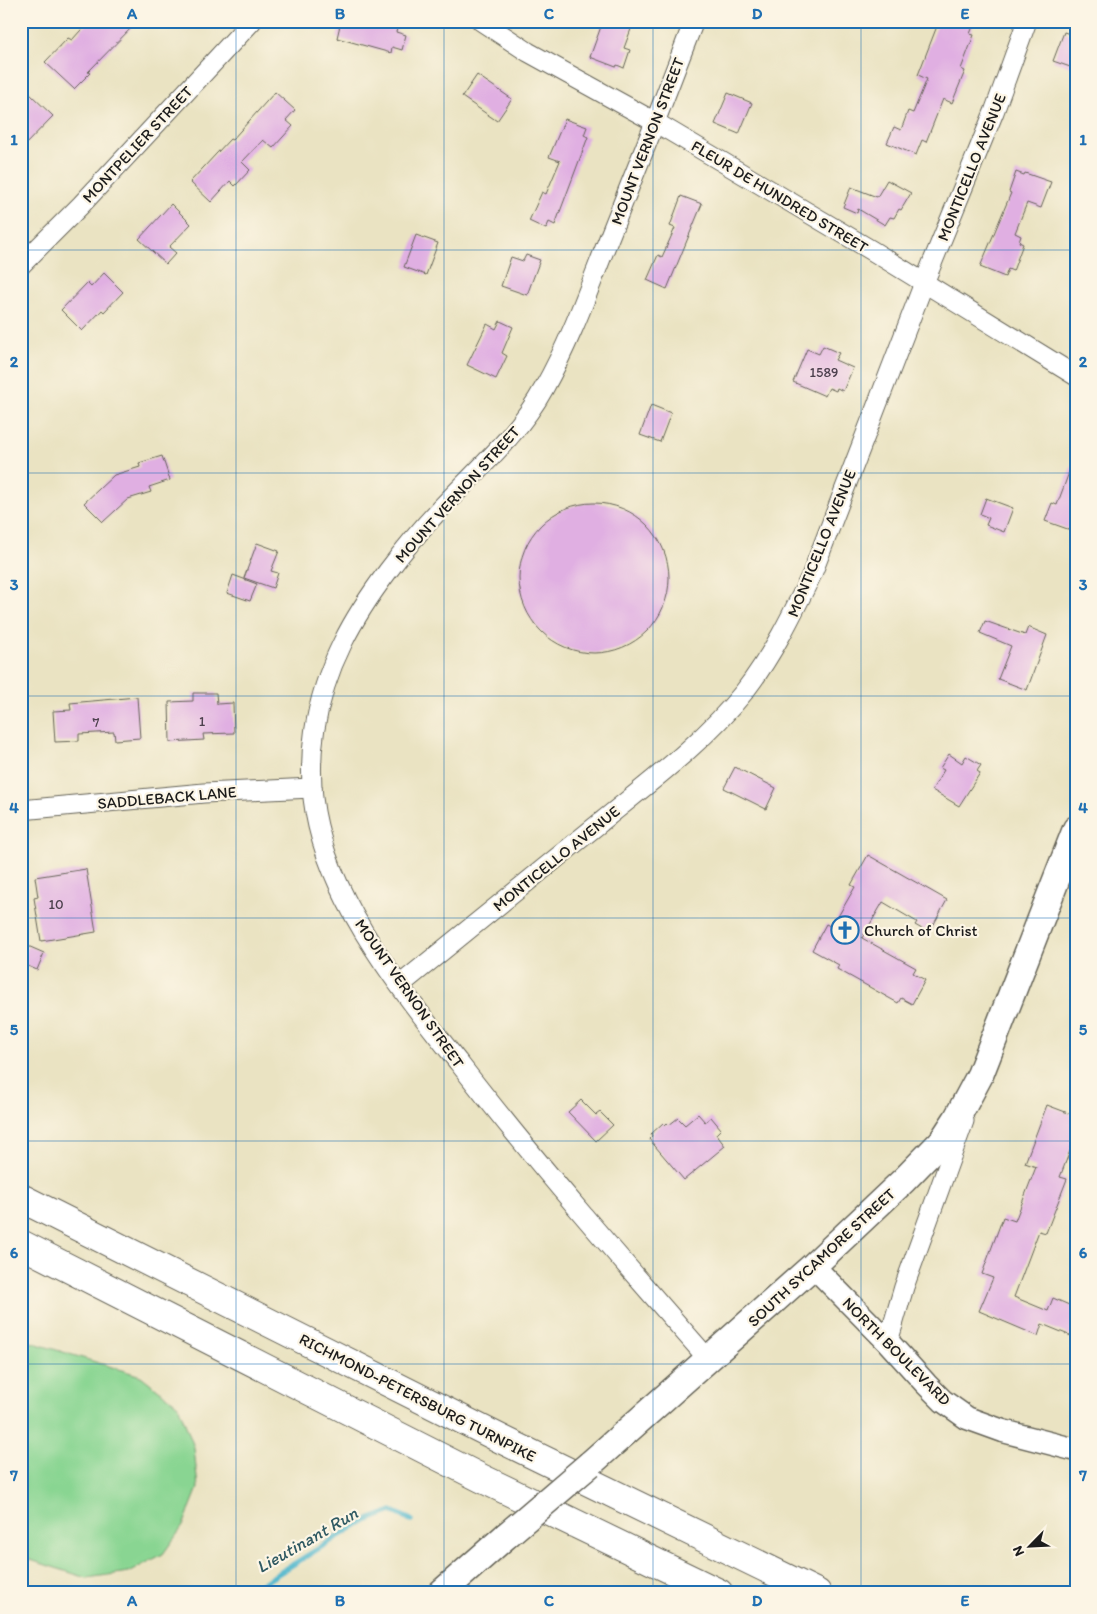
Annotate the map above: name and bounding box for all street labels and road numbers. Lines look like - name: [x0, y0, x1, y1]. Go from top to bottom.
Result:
- street label: MOUNT VERNON STREET: [607, 55, 688, 227]
- street label: MONTPELIER STREET: [78, 82, 197, 207]
- street label: MONTICELLO AVENUE: [933, 91, 1010, 244]
- street label: FLEUR DE HUNDRED STREET: [688, 136, 872, 257]
- street label: MOUNT VERNON STREET: [391, 422, 524, 567]
- street label: MONTICELLO AVENUE: [783, 467, 860, 620]
- street label: SADDLEBACK LANE: [97, 782, 237, 813]
- street label: MONTICELLO AVENUE: [489, 801, 624, 915]
- street label: MOUNT VERNON STREET: [351, 915, 468, 1071]
- street label: SOUTH SYCAMORE STREET: [744, 1184, 899, 1331]
- street label: NORTH BOULEVARD: [839, 1293, 955, 1409]
- street label: RICHMOND-PETERSBURG TURNPIKE: [296, 1329, 539, 1466]

